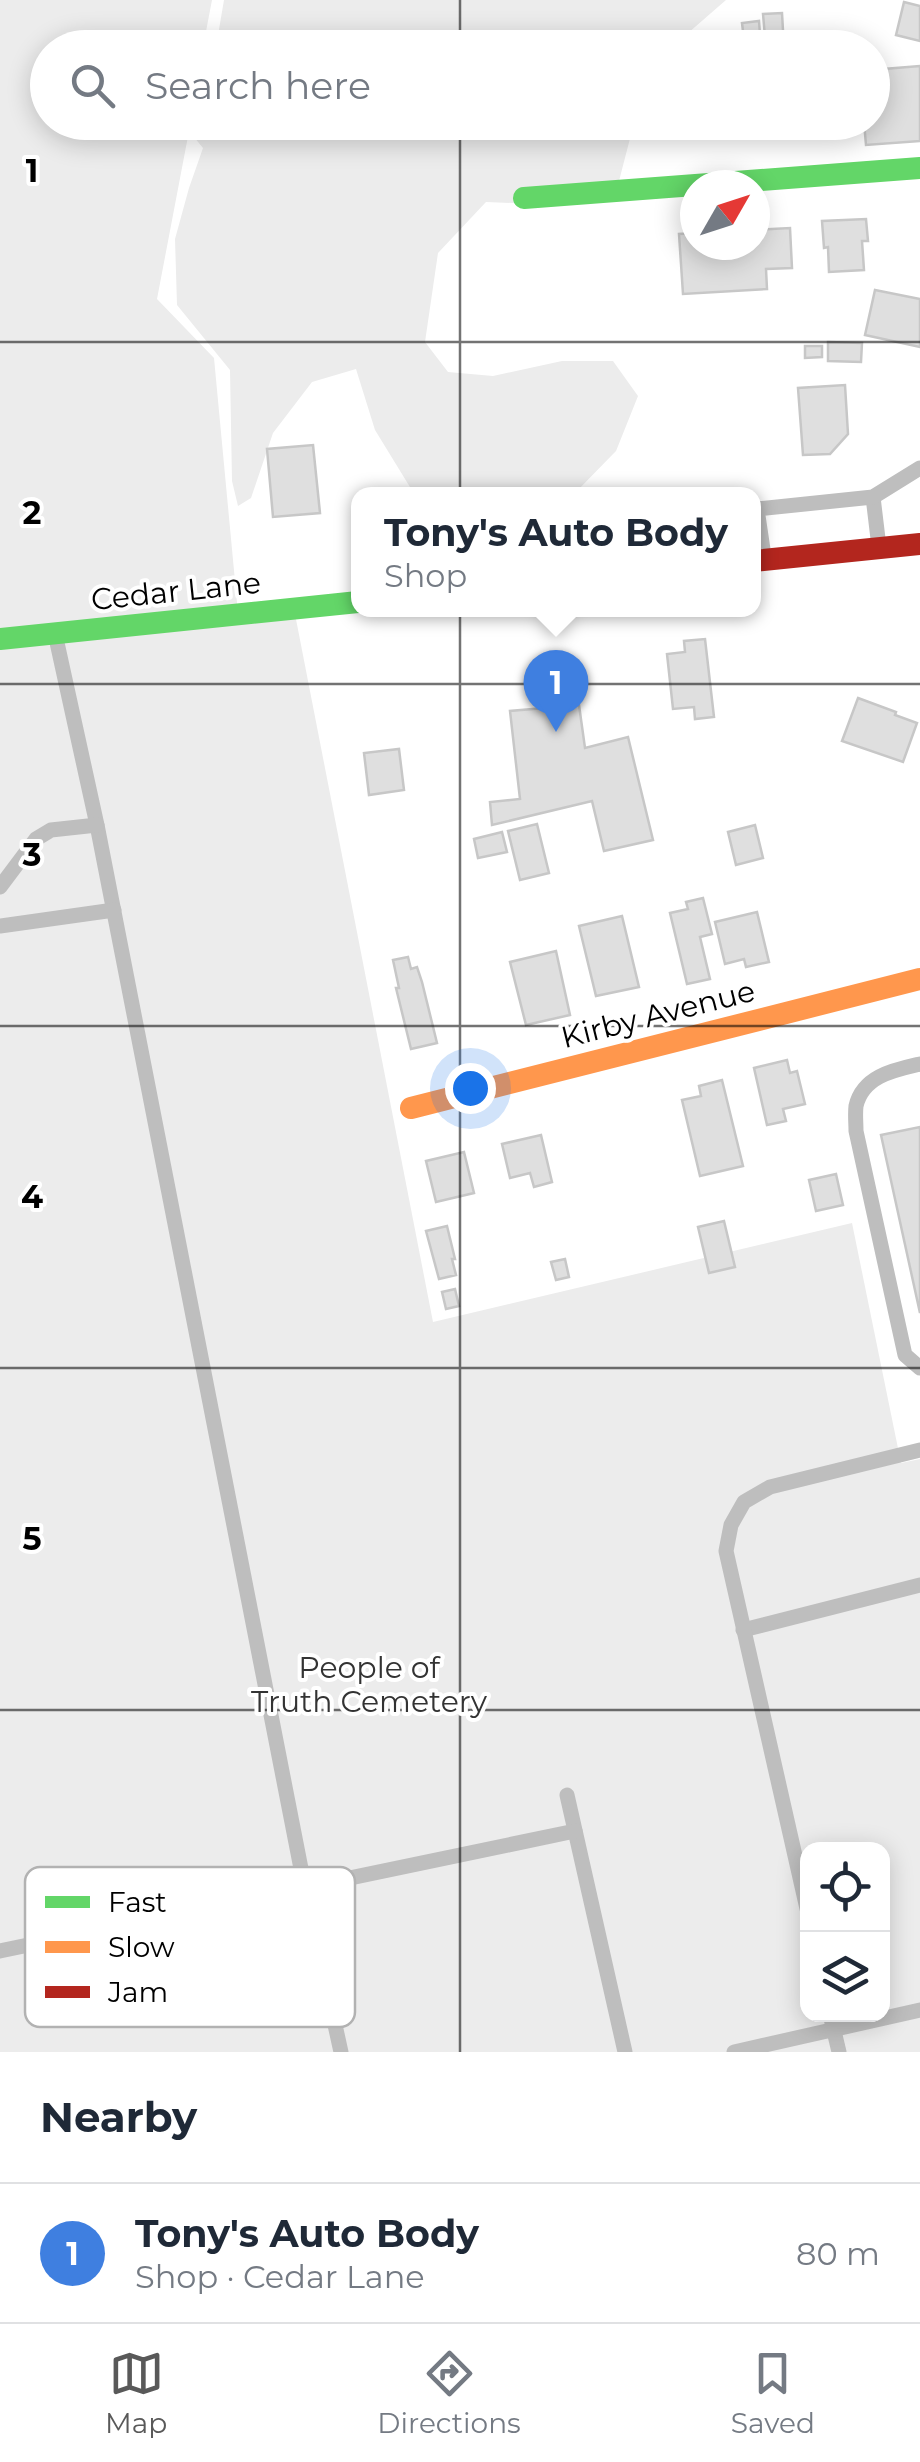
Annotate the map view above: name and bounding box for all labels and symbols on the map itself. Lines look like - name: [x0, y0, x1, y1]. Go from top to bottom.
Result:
- text: 1: [26, 151, 38, 190]
- north arrow: [680, 170, 770, 260]
- text: 2: [23, 493, 41, 532]
- street label: Cedar Lane: [89, 564, 263, 618]
- pin: 1: [524, 650, 588, 732]
- text: 3: [22, 835, 41, 874]
- street label: Kirby Avenue: [557, 972, 759, 1056]
- your location: [445, 1063, 496, 1114]
- text: 4: [21, 1177, 43, 1216]
- text: 5: [22, 1519, 42, 1558]
- park label: People of Truth Cemetery: [251, 1649, 488, 1720]
- legend: [25, 1867, 355, 2027]
- text: Fast: [108, 1885, 167, 1919]
- text: Slow: [108, 1930, 175, 1964]
- text: Jam: [107, 1975, 168, 2009]

